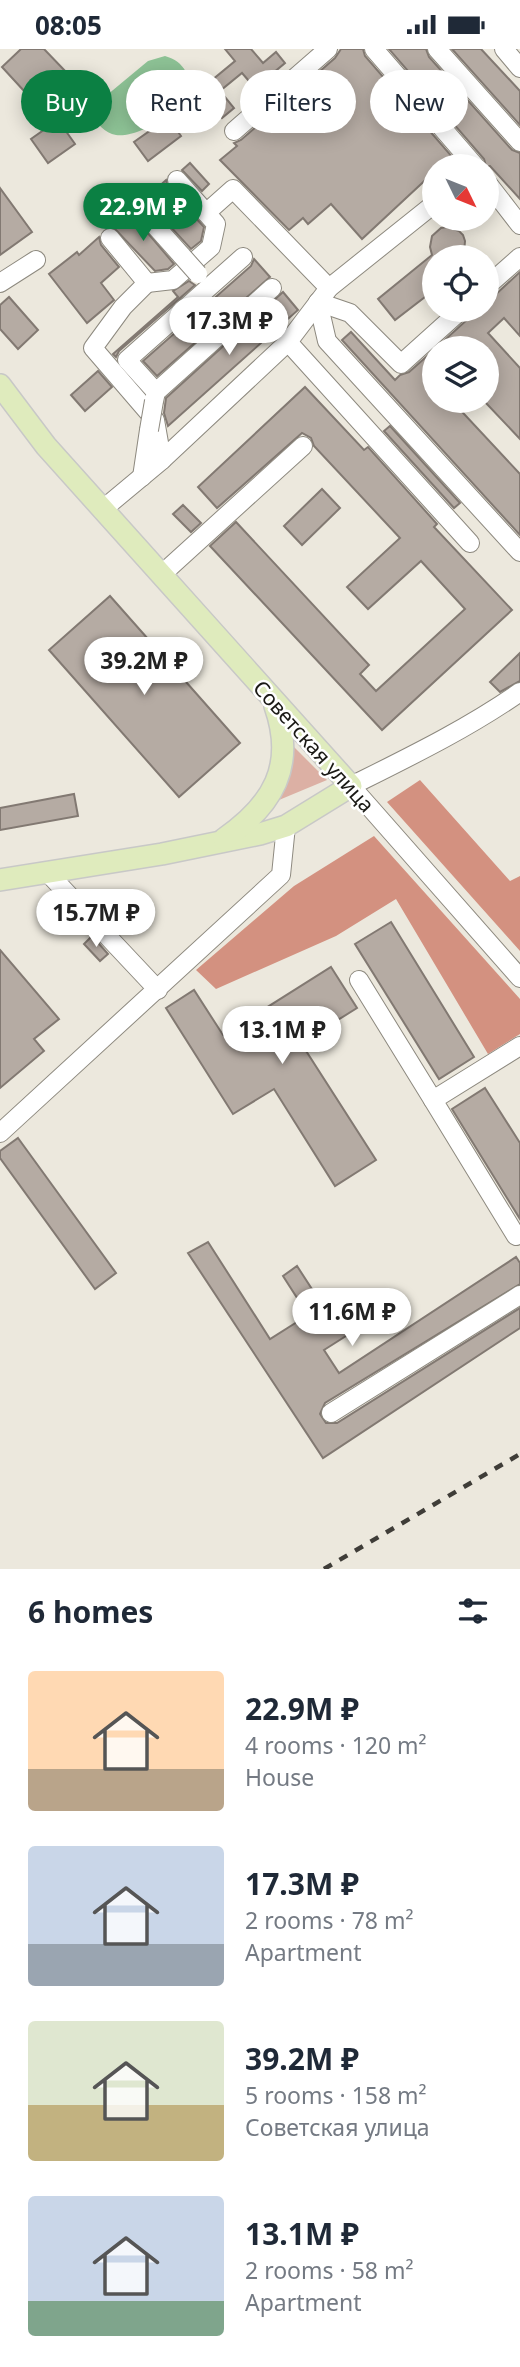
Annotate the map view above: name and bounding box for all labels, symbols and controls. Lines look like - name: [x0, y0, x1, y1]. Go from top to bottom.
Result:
- text: 08:05: [35, 7, 102, 43]
- chip: Buy: [21, 70, 112, 133]
- chip: Rent: [126, 70, 226, 133]
- chip: Filters: [240, 70, 356, 133]
- chip: New: [370, 70, 468, 133]
- north arrow: [422, 154, 499, 231]
- map controls: [422, 154, 499, 413]
- pin: 22.9M ₽: [78, 183, 208, 243]
- text: 22.9M ₽: [99, 190, 187, 222]
- button: locate: [422, 245, 499, 322]
- pin: 17.3M ₽: [164, 297, 294, 357]
- text: 17.3M ₽: [185, 304, 273, 336]
- button: layers: [422, 336, 499, 413]
- pin: 39.2M ₽: [79, 637, 209, 697]
- text: 39.2M ₽: [100, 644, 188, 676]
- street label: Советская улица: [247, 674, 381, 818]
- pin: 15.7M ₽: [31, 890, 161, 949]
- text: 15.7M ₽: [52, 896, 140, 928]
- pin: 13.1M ₽: [217, 1007, 347, 1066]
- text: 13.1M ₽: [238, 1013, 326, 1045]
- pin: 11.6M ₽: [287, 1289, 417, 1348]
- text: 11.6M ₽: [308, 1295, 396, 1327]
- text: 6 homes: [28, 1591, 153, 1632]
- icon: filters: [454, 1592, 492, 1630]
- text: 22.9M ₽: [245, 1688, 359, 1729]
- icon: home: [84, 1699, 168, 1783]
- text: 4 rooms · 120 m²: [245, 1729, 427, 1761]
- text: House: [245, 1761, 314, 1793]
- text: 17.3M ₽: [245, 1863, 359, 1904]
- icon: home: [84, 1874, 168, 1958]
- text: 2 rooms · 78 m²: [245, 1904, 414, 1936]
- text: Apartment: [245, 1936, 362, 1968]
- text: 39.2M ₽: [245, 2038, 359, 2079]
- icon: home: [84, 2049, 168, 2133]
- text: 5 rooms · 158 m²: [245, 2079, 427, 2111]
- text: Советская улица: [245, 2111, 430, 2143]
- text: 13.1M ₽: [245, 2213, 359, 2254]
- icon: home: [84, 2224, 168, 2308]
- text: 2 rooms · 58 m²: [245, 2254, 414, 2286]
- text: Apartment: [245, 2286, 362, 2318]

